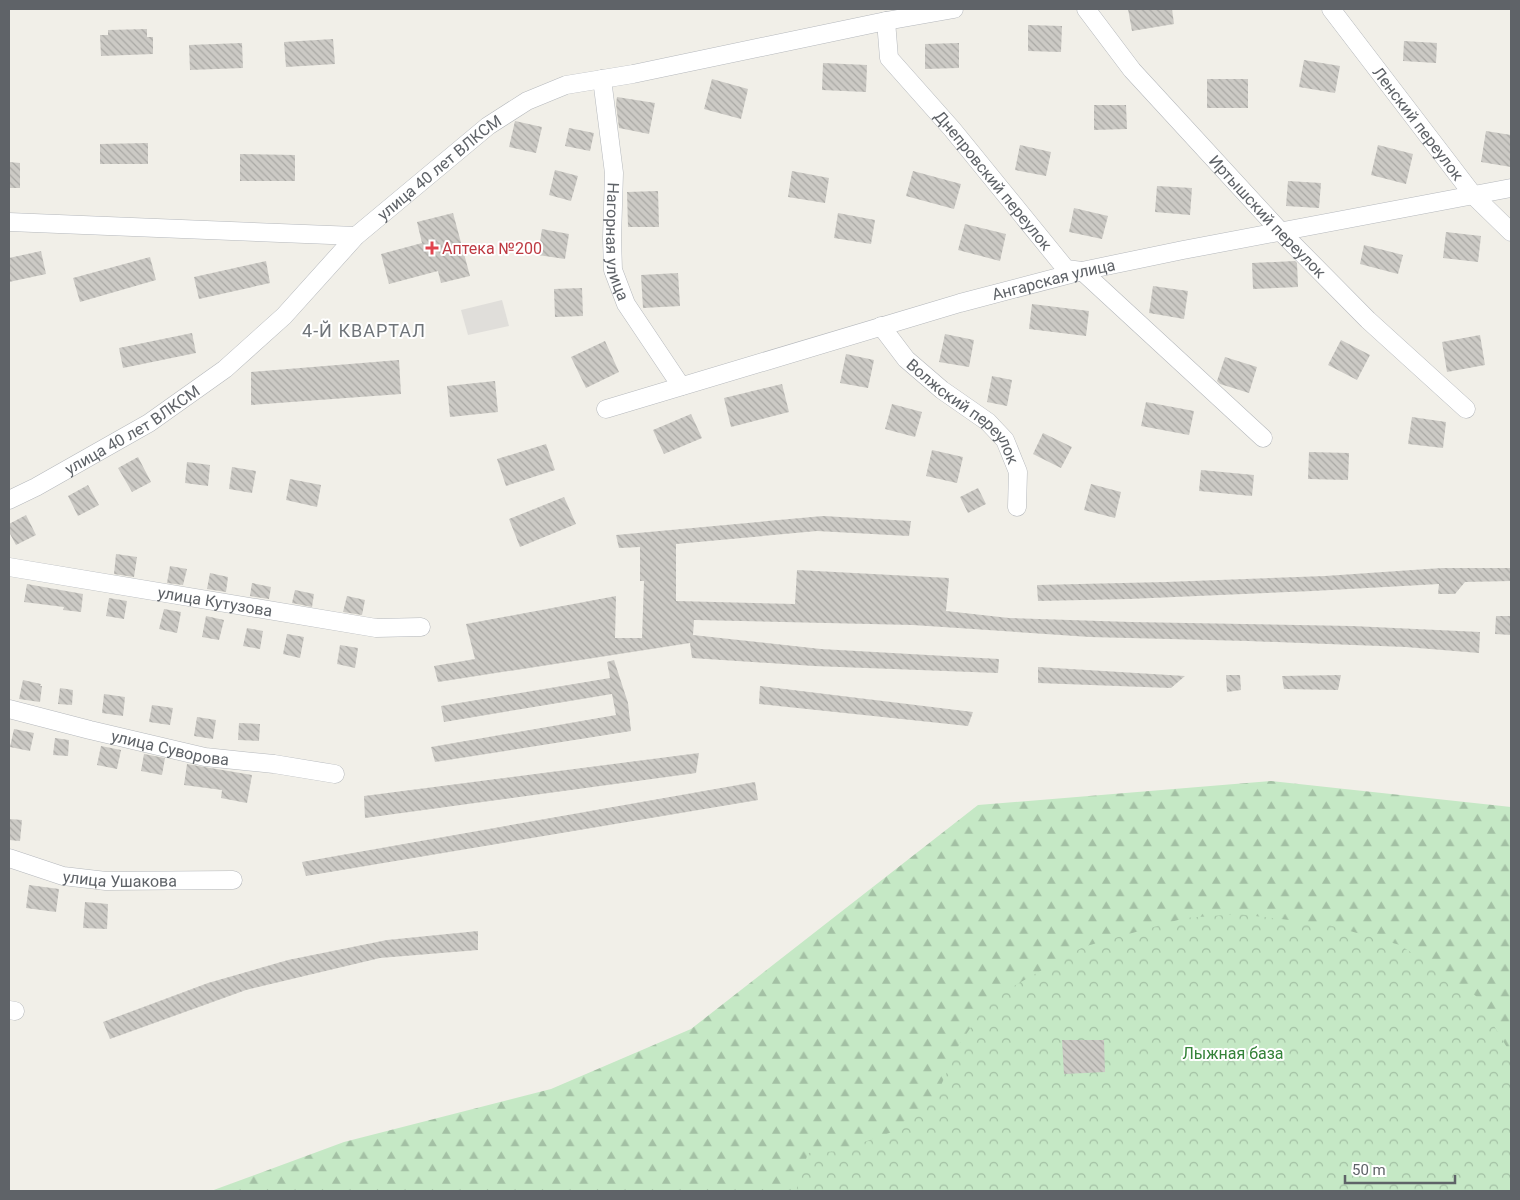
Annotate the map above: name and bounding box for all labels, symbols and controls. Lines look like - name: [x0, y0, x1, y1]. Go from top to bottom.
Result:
- street label: Ленский переулок: [1369, 63, 1468, 184]
- street label: Днепровский переулок: [931, 107, 1057, 254]
- street label: улица 40 лет ВЛКСМ: [373, 111, 505, 224]
- street label: Иртышский переулок: [1205, 151, 1330, 282]
- street label: Нагорная улица: [602, 182, 633, 303]
- place label: Аптека №200: [442, 239, 542, 258]
- marker: Аптека №200: [426, 242, 438, 254]
- street label: Ангарская улица: [990, 255, 1117, 304]
- district label: 4-Й КВАРТАЛ: [302, 320, 426, 341]
- street label: Волжский переулок: [903, 354, 1023, 467]
- street label: улица 40 лет ВЛКСМ: [61, 381, 203, 478]
- street label: улица Кутузова: [156, 582, 274, 620]
- street label: улица Суворова: [109, 726, 230, 769]
- street label: улица Ушакова: [62, 867, 177, 891]
- park label: Лыжная база: [1182, 1044, 1284, 1063]
- scale bar: [1345, 1152, 1455, 1184]
- text: 50 m: [1352, 1161, 1386, 1179]

